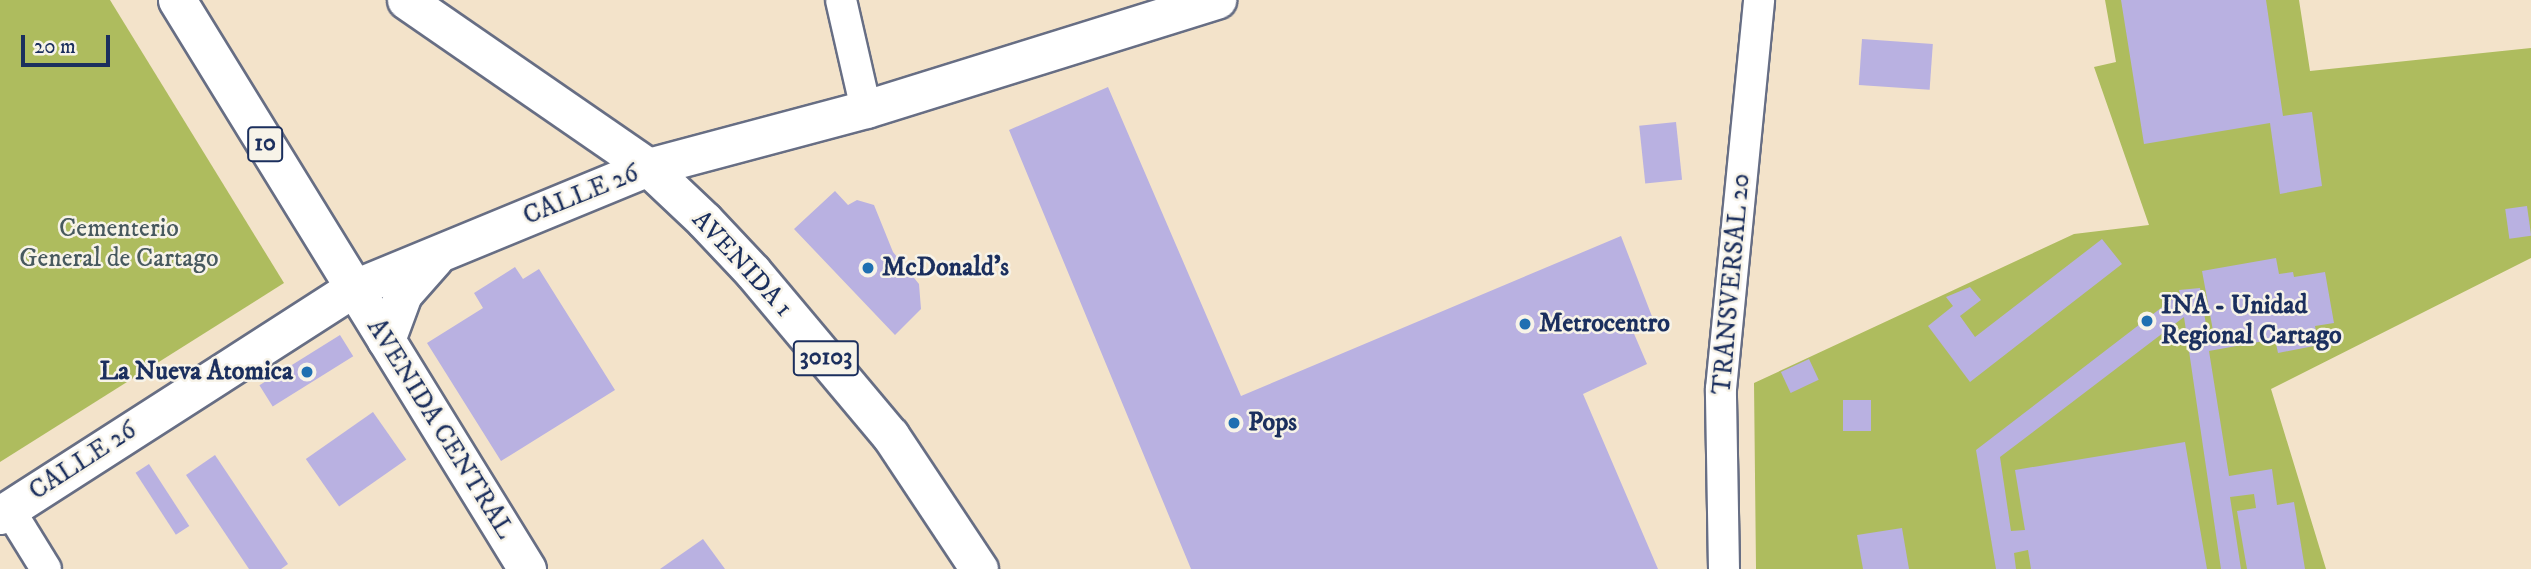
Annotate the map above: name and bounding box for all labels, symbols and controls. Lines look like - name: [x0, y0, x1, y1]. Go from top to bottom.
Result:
- scale bar: [24, 21, 114, 65]
- text: 20 m: [34, 34, 76, 60]
- road number: 10: [246, 124, 284, 164]
- street label: CALLE 26: [519, 158, 643, 232]
- street label: TRANSVERSAL 20: [1707, 172, 1757, 396]
- street label: AVENIDA 1: [685, 205, 799, 323]
- park label: Cementerio General de Cartago: [19, 213, 219, 274]
- place label: McDonald's: [882, 252, 1009, 284]
- marker: McDonald's: [860, 260, 876, 276]
- place label: INA - Unidad Regional Cartago: [2161, 290, 2342, 352]
- place label: Metrocentro: [1539, 308, 1670, 340]
- street label: AVENIDA CENTRAL: [360, 313, 520, 545]
- marker: INA - Unidad Regional Cartago: [2139, 313, 2155, 329]
- marker: Metrocentro: [1517, 316, 1533, 332]
- road number: 30103: [793, 338, 859, 379]
- place label: La Nueva Atomica: [99, 356, 293, 388]
- marker: La Nueva Atomica: [299, 364, 315, 380]
- place label: Pops: [1248, 407, 1297, 439]
- street label: CALLE 26: [24, 415, 142, 507]
- marker: Pops: [1226, 415, 1242, 431]

